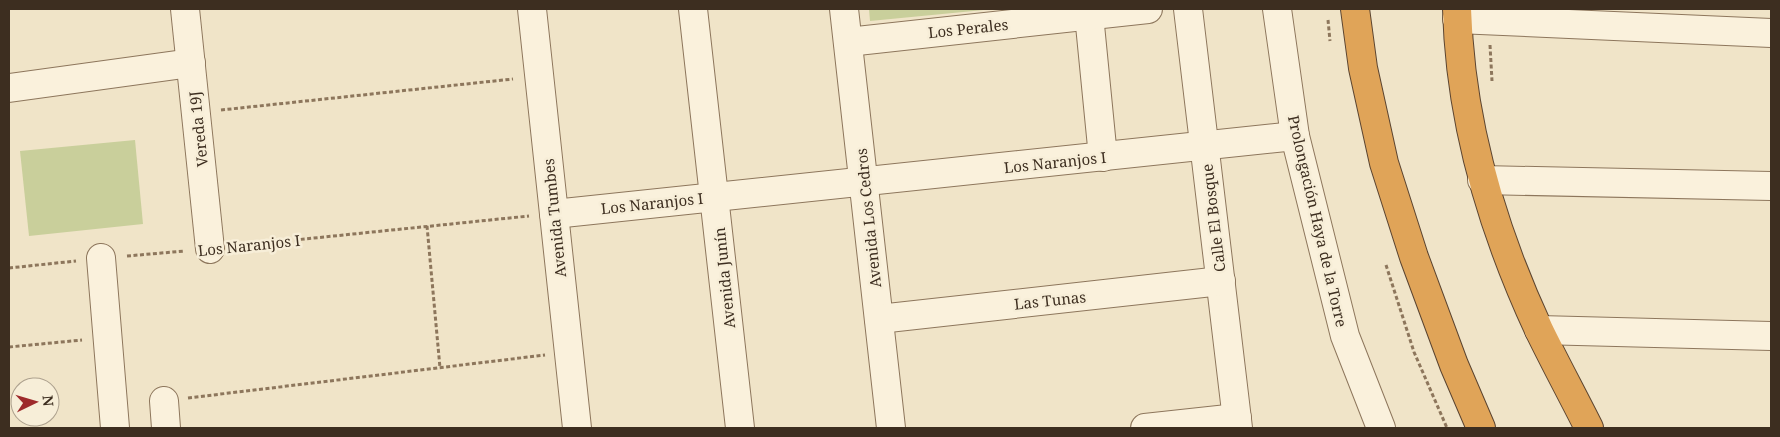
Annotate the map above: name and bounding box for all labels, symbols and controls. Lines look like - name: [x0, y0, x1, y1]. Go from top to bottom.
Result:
- street label: Los Perales: [927, 14, 1009, 42]
- street label: Vereda 19J: [184, 90, 212, 168]
- street label: Prolongación Haya de la Torre: [1284, 113, 1352, 329]
- street label: Avenida Los Cedros: [851, 147, 885, 289]
- street label: Los Naranjos I: [1003, 147, 1107, 177]
- street label: Avenida Tumbes: [538, 157, 570, 278]
- street label: Calle El Bosque: [1196, 163, 1230, 273]
- street label: Los Naranjos I: [600, 188, 704, 218]
- street label: Avenida Junín: [709, 226, 739, 329]
- street label: Los Naranjos I: [197, 230, 301, 260]
- street label: Las Tunas: [1013, 286, 1087, 314]
- north arrow: [10, 377, 60, 427]
- text: N: [39, 394, 58, 407]

